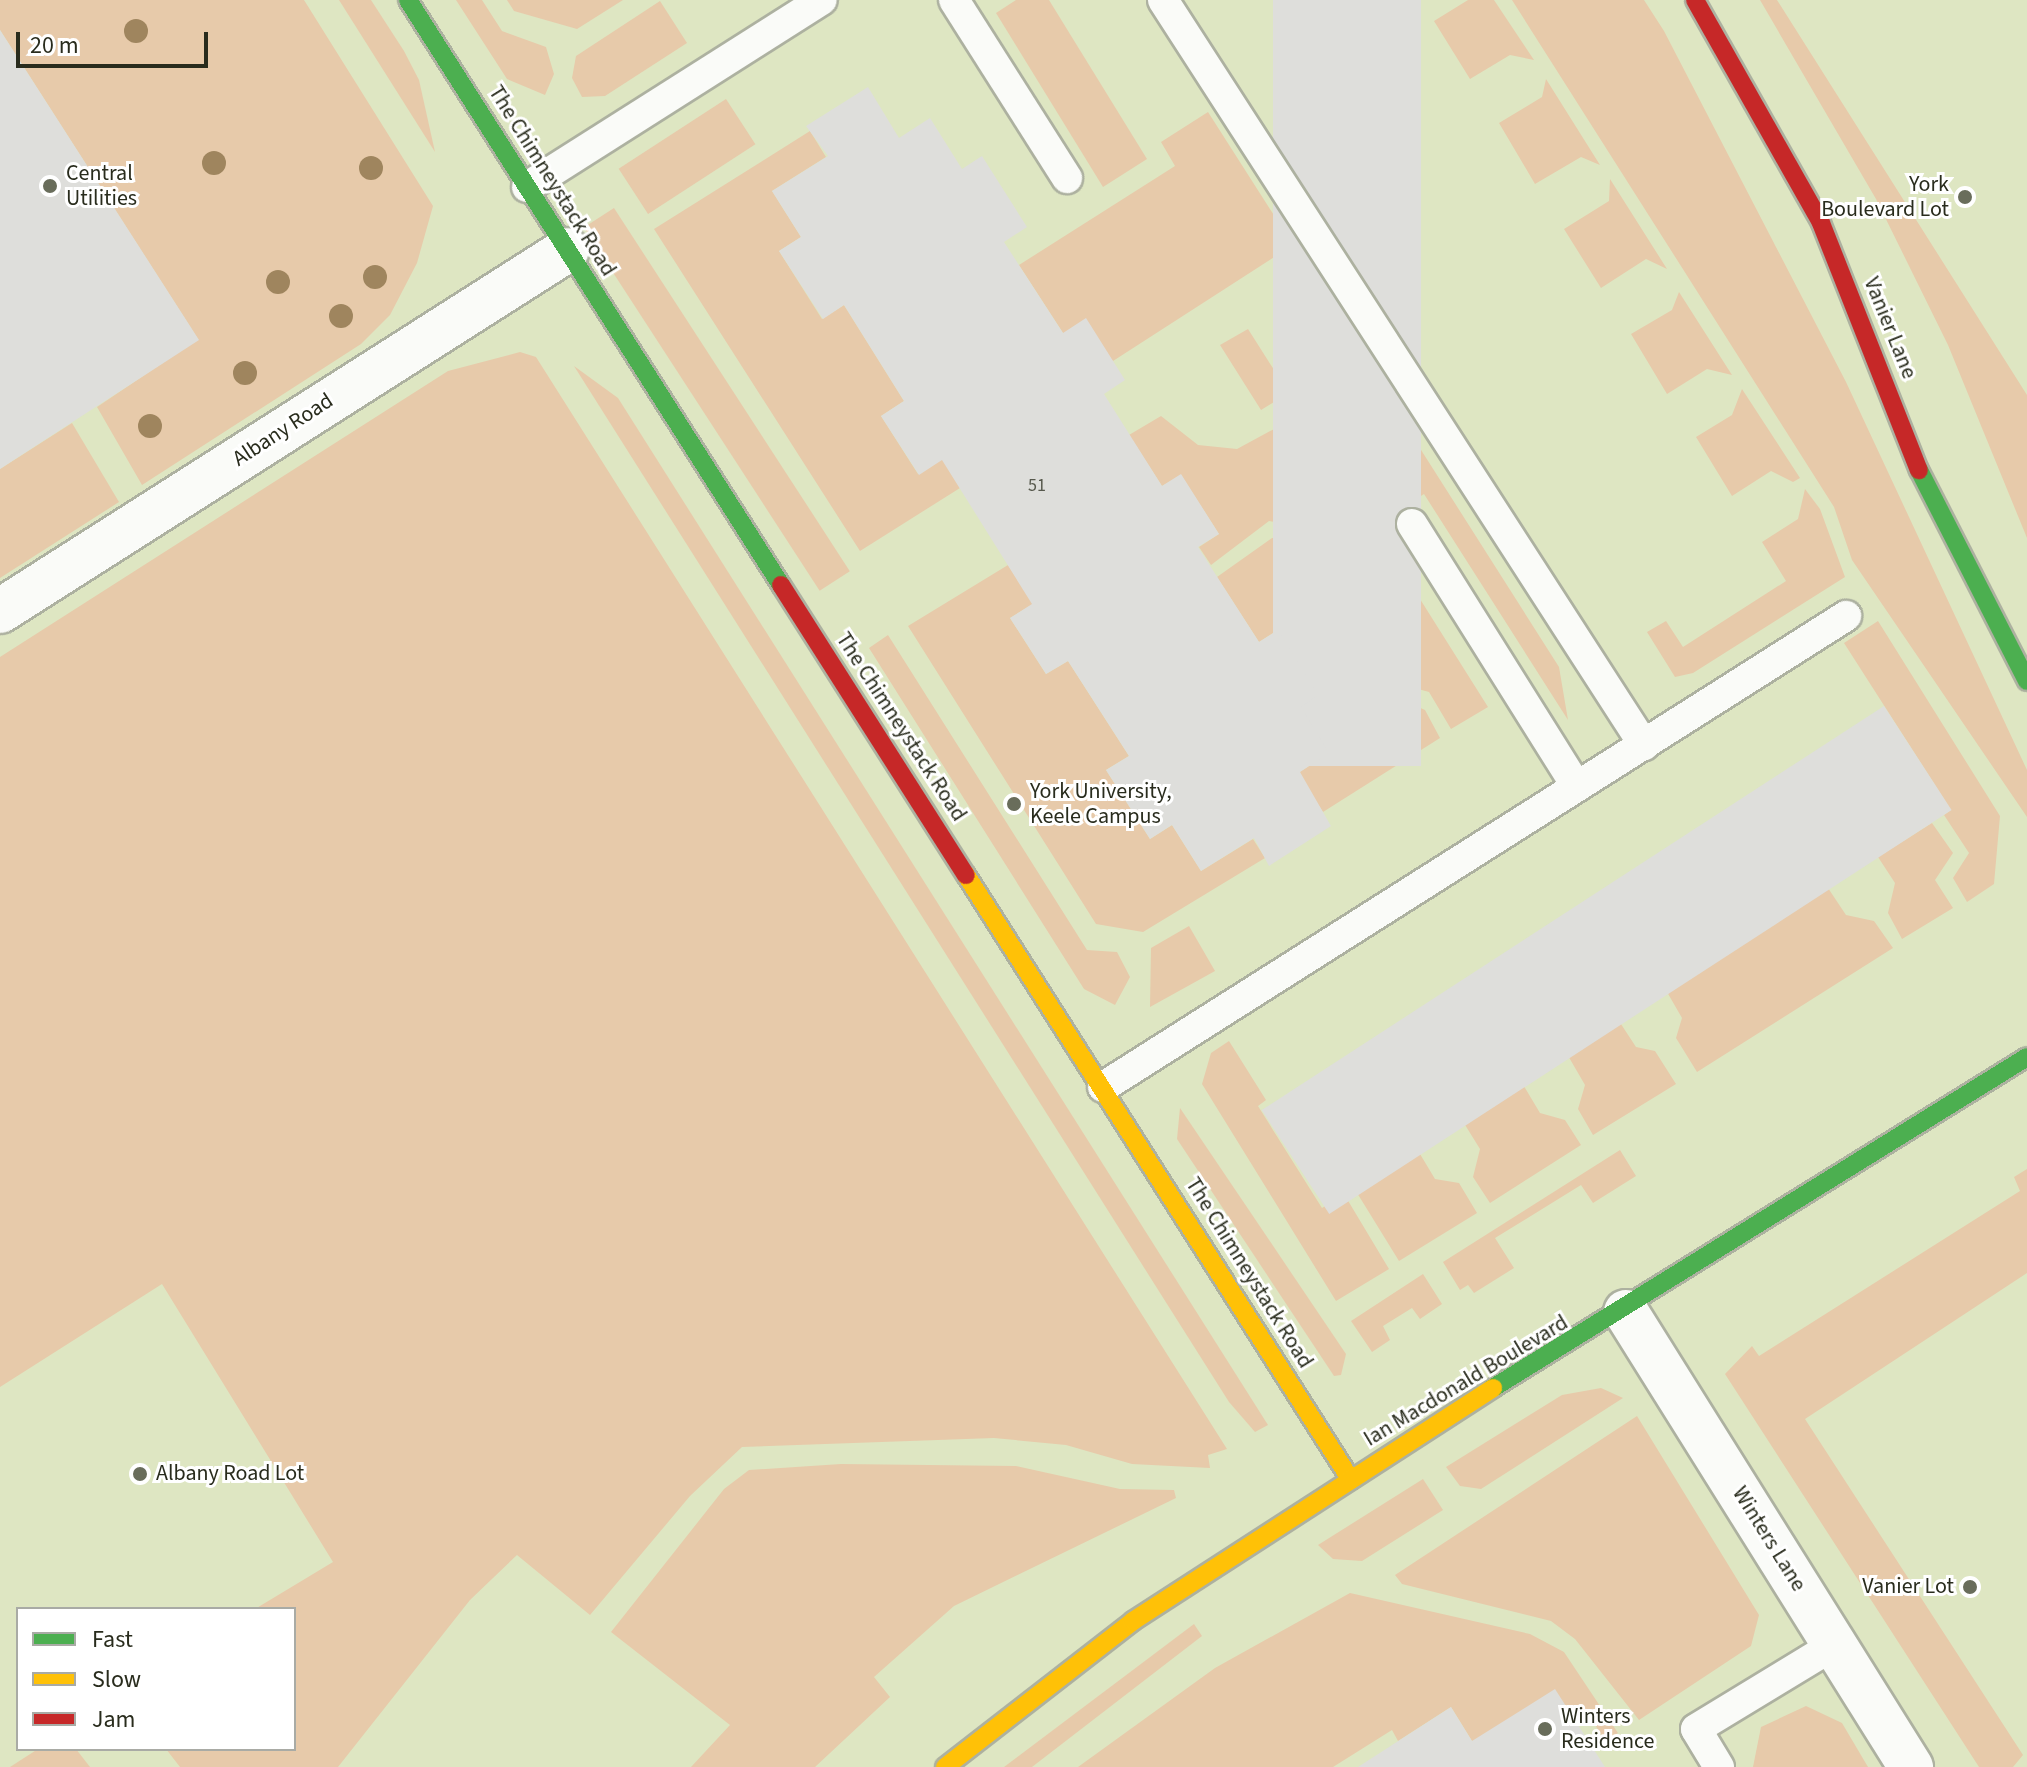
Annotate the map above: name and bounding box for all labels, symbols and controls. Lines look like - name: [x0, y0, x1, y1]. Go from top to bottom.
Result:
- scale bar: [20, 16, 212, 66]
- text: 20 m: [30, 28, 79, 63]
- street label: The Chimneystack Road: [483, 81, 621, 281]
- place label: Central Utilities: [66, 160, 137, 212]
- place label: York Boulevard Lot: [1821, 171, 1949, 222]
- marker: Central Utilities: [41, 177, 59, 195]
- marker: York Boulevard Lot: [1956, 188, 1974, 206]
- street label: Vanier Lane: [1858, 273, 1922, 383]
- street label: Albany Road: [228, 388, 338, 472]
- house number: 51: [1028, 475, 1046, 497]
- street label: The Chimneystack Road: [830, 628, 972, 826]
- place label: York University, Keele Campus: [1030, 778, 1172, 830]
- marker: York University, Keele Campus: [1005, 795, 1023, 813]
- street label: The Chimneystack Road: [1180, 1173, 1318, 1373]
- street label: Ian Macdonald Boulevard: [1359, 1310, 1573, 1452]
- place label: Albany Road Lot: [156, 1461, 304, 1487]
- marker: Albany Road Lot: [131, 1465, 149, 1483]
- street label: Winters Lane: [1726, 1482, 1812, 1596]
- place label: Vanier Lot: [1862, 1574, 1954, 1600]
- marker: Vanier Lot: [1961, 1578, 1979, 1596]
- legend: [16, 1607, 296, 1751]
- text: Fast: [92, 1622, 133, 1657]
- text: Slow: [92, 1662, 141, 1697]
- text: Jam: [92, 1702, 136, 1737]
- place label: Winters Residence: [1561, 1703, 1654, 1754]
- marker: Winters Residence: [1536, 1720, 1554, 1738]

